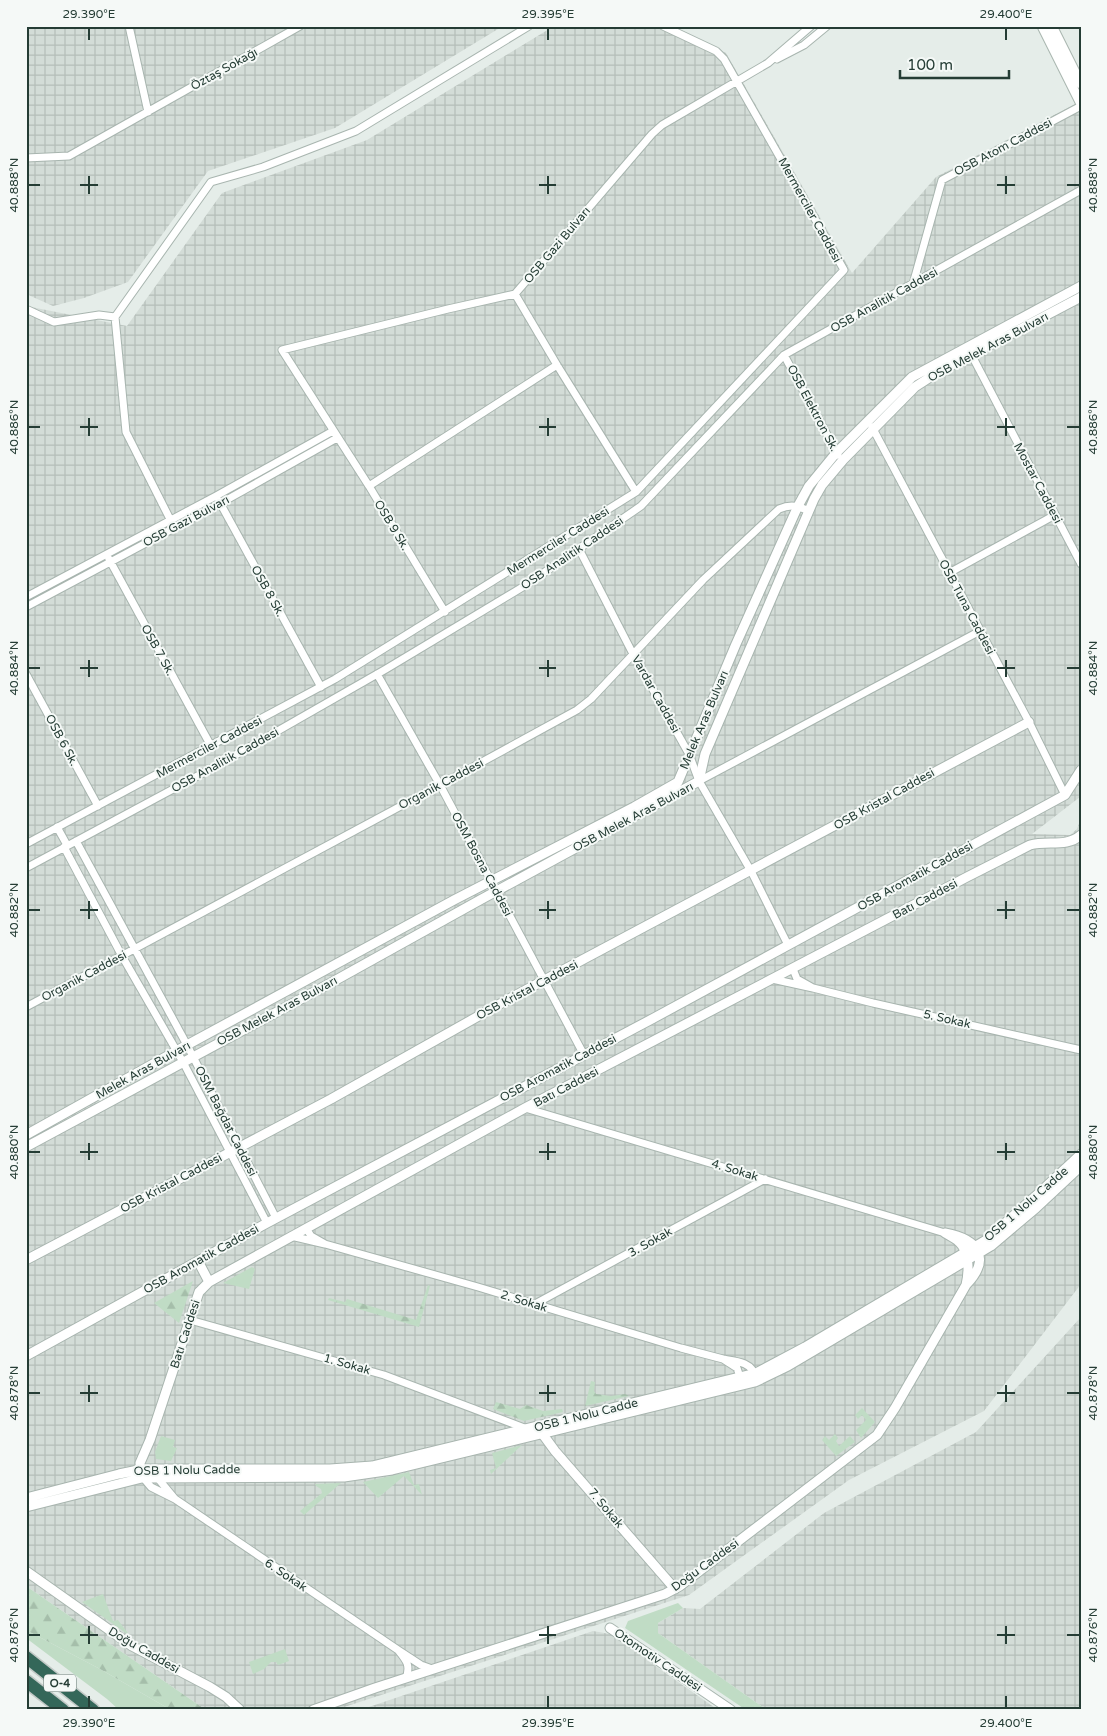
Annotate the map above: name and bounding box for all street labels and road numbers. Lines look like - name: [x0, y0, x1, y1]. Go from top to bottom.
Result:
- street label: Öztaş Sokağı: [188, 45, 260, 93]
- street label: OSB Atom Caddesi: [952, 115, 1054, 179]
- street label: Mermerciler Caddesi: [775, 155, 845, 265]
- street label: OSB Gazi Bulvarı: [521, 204, 593, 286]
- street label: OSB Analitik Caddesi: [828, 265, 940, 335]
- street label: OSB Melek Aras Bulvarı: [925, 309, 1051, 385]
- street label: OSB Elektron Sk.: [784, 362, 842, 454]
- street label: Mostar Caddesi: [1011, 440, 1065, 526]
- street label: OSB Gazi Bulvarı: [140, 492, 232, 550]
- street label: OSB 9 Sk.: [372, 497, 412, 553]
- street label: Mermerciler Caddesi: [504, 504, 612, 578]
- street label: OSB Analitik Caddesi: [518, 514, 626, 592]
- street label: OSB Tuna Caddesi: [936, 557, 998, 657]
- street label: OSB 8 Sk.: [248, 563, 288, 619]
- street label: OSB 7 Sk.: [138, 622, 178, 678]
- street label: Vardar Caddesi: [629, 653, 683, 735]
- street label: Melek Aras Bulvarı: [677, 669, 731, 771]
- street label: OSB 6 Sk.: [43, 712, 81, 768]
- street label: Mermerciler Caddesi: [154, 713, 264, 781]
- street label: OSB Analitik Caddesi: [169, 725, 281, 795]
- street label: Organik Caddesi: [396, 756, 486, 812]
- street label: OSB Kristal Caddesi: [831, 765, 937, 833]
- street label: OSB Melek Aras Bulvarı: [570, 779, 696, 855]
- street label: OSM Bosna Caddesi: [449, 809, 515, 919]
- street label: OSB Aromatik Caddesi: [855, 838, 975, 914]
- street label: Batı Caddesi: [890, 876, 960, 922]
- street label: Organik Caddesi: [39, 948, 129, 1004]
- street label: OSB Kristal Caddesi: [474, 957, 580, 1023]
- street label: OSB Melek Aras Bulvarı: [214, 973, 340, 1049]
- street label: 5. Sokak: [922, 1007, 972, 1031]
- street label: OSB Aromatik Caddesi: [497, 1031, 619, 1105]
- street label: Melek Aras Bulvarı: [93, 1038, 193, 1102]
- street label: OSM Bağdat Caddesi: [192, 1063, 260, 1179]
- street label: Batı Caddesi: [531, 1064, 601, 1110]
- street label: OSB Kristal Caddesi: [118, 1150, 224, 1216]
- street label: 4. Sokak: [710, 1156, 761, 1184]
- street label: OSB 1 Nolu Cadde: [981, 1164, 1071, 1244]
- street label: OSB Aromatik Caddesi: [141, 1221, 261, 1297]
- street label: 3. Sokak: [626, 1224, 675, 1260]
- street label: 2. Sokak: [499, 1287, 550, 1315]
- street label: Batı Caddesi: [167, 1298, 203, 1370]
- street label: 1. Sokak: [322, 1351, 373, 1377]
- street label: OSB 1 Nolu Cadde: [533, 1395, 640, 1435]
- street label: OSB 1 Nolu Cadde: [134, 1462, 241, 1478]
- street label: 7. Sokak: [585, 1485, 627, 1531]
- street label: Doğu Caddesi: [669, 1536, 741, 1594]
- street label: 6. Sokak: [262, 1556, 310, 1595]
- street label: Doğu Caddesi: [106, 1624, 182, 1676]
- street label: Otomotiv Caddesi: [612, 1626, 704, 1695]
- road number: O-4: [44, 1675, 76, 1692]

